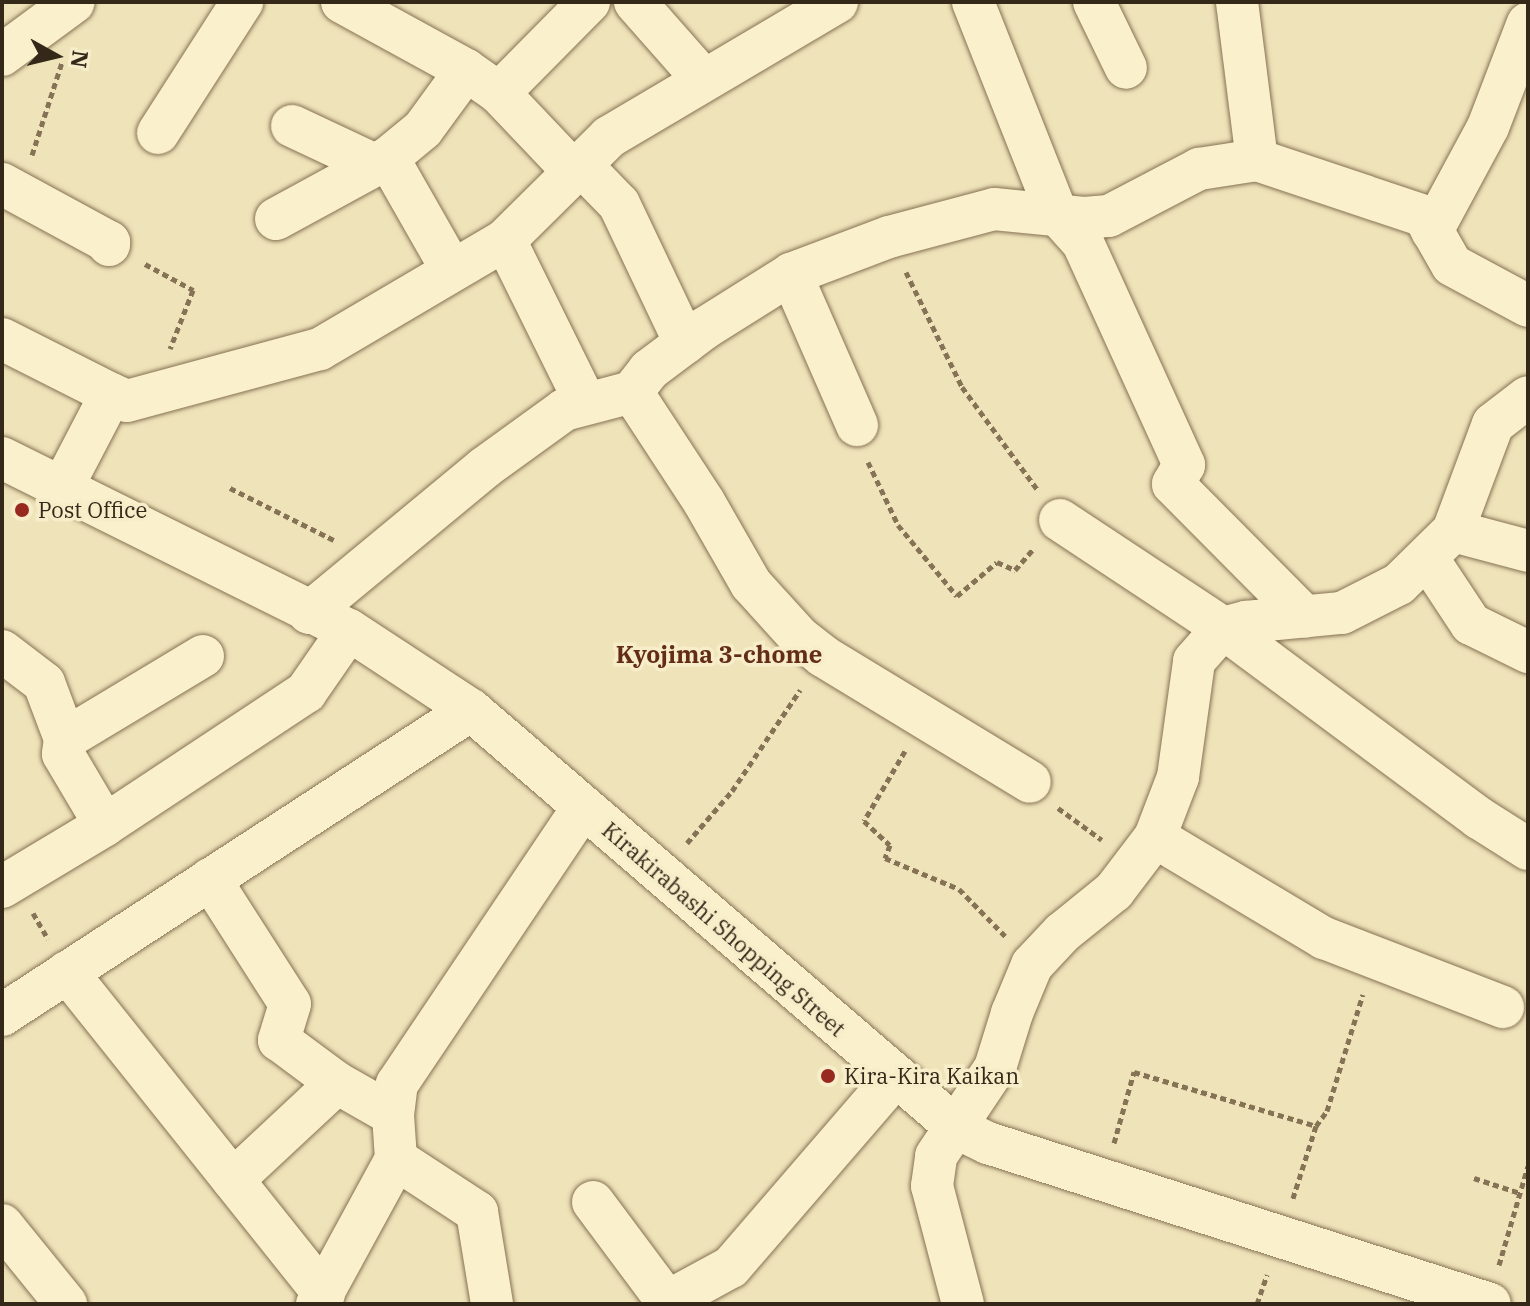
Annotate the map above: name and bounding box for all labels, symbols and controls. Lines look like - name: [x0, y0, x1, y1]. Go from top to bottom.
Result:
- north arrow: [16, 16, 96, 96]
- text: N: [65, 49, 96, 70]
- place label: Post Office: [38, 497, 147, 523]
- marker: Post Office: [13, 501, 31, 519]
- district label: Kyojima 3-chome: [616, 641, 822, 669]
- street label: Kirakirabashi Shopping Street: [597, 816, 851, 1042]
- place label: Kira-Kira Kaikan: [844, 1063, 1019, 1089]
- marker: Kira-Kira Kaikan: [819, 1067, 837, 1085]

